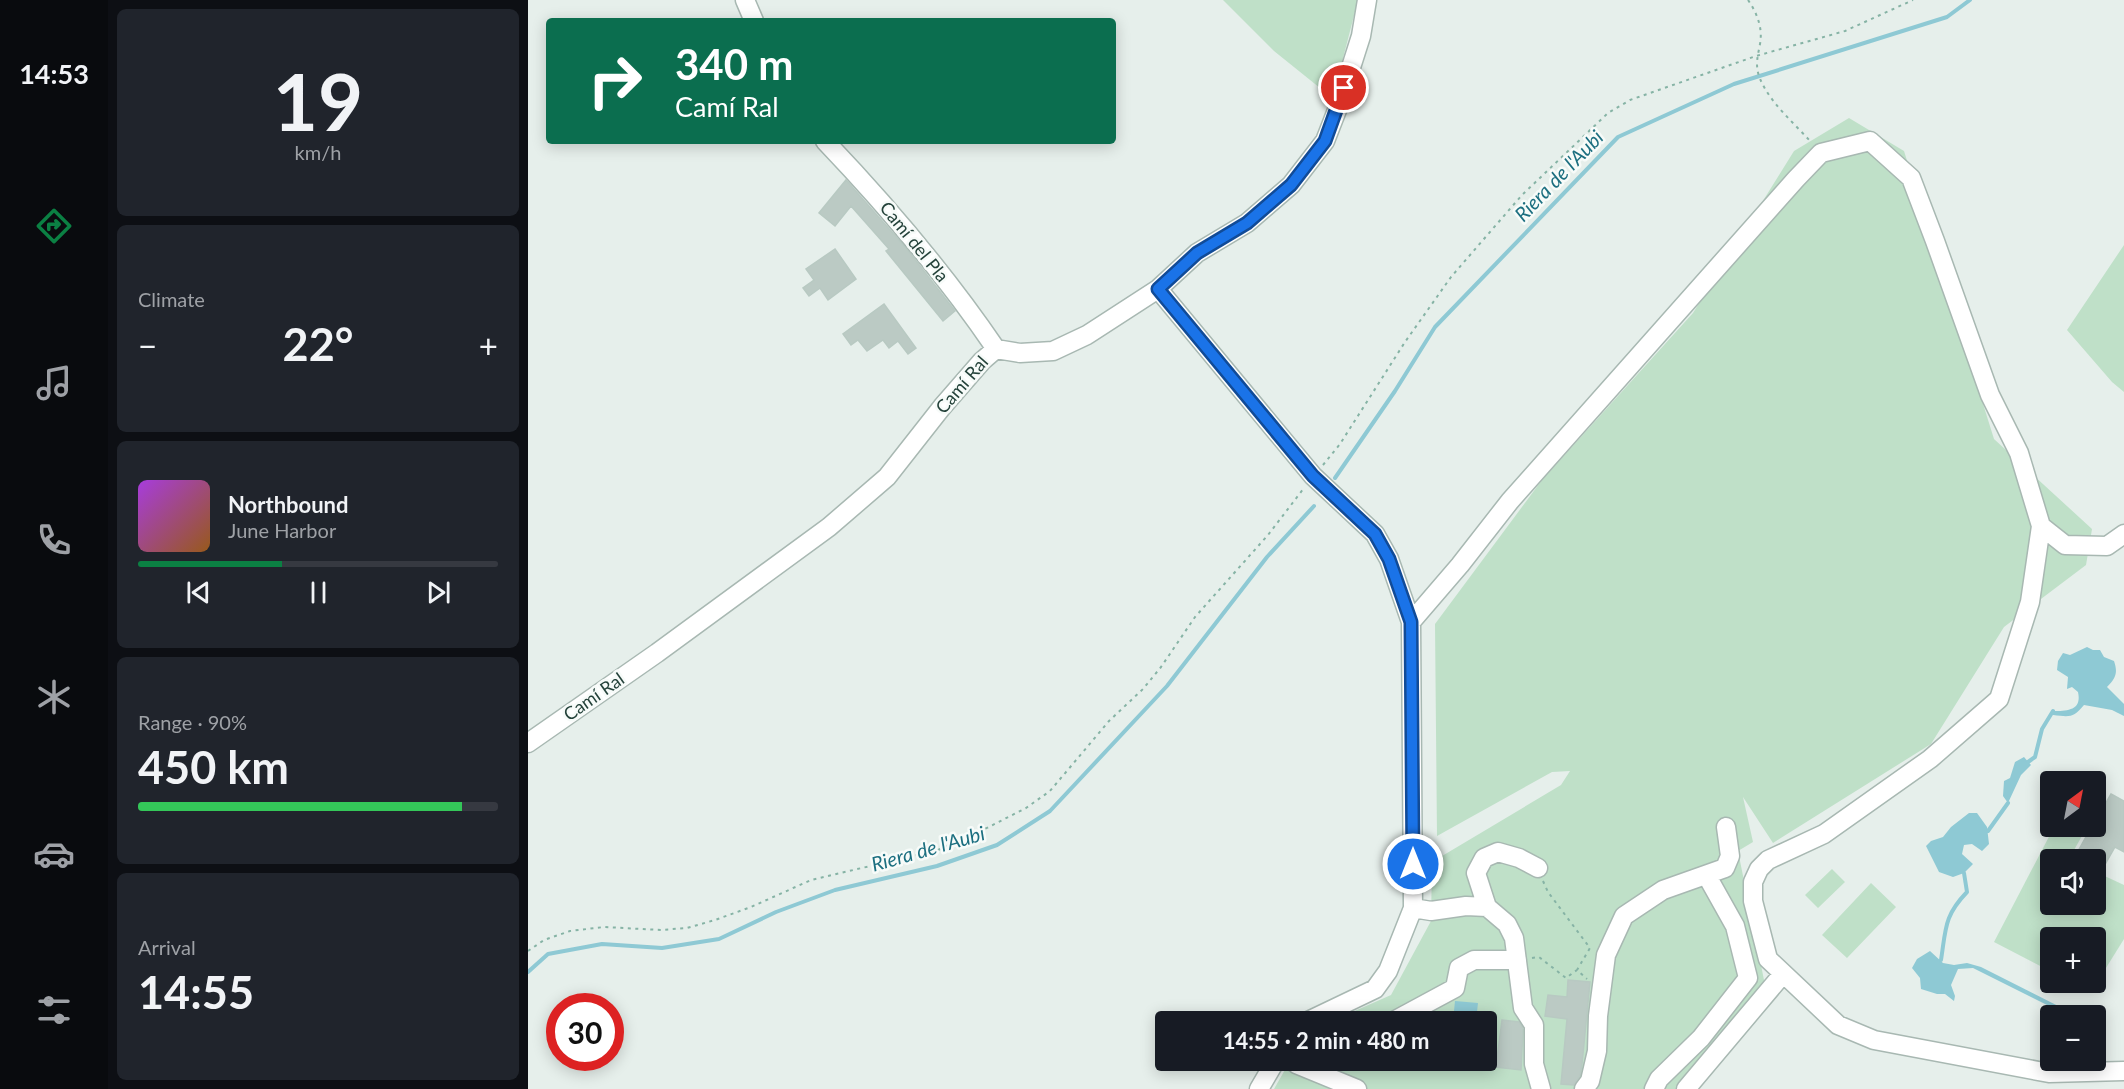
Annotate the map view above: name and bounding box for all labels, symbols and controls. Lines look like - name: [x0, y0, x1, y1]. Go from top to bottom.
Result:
- text: 340 m: [675, 39, 793, 89]
- icon: right: [576, 42, 654, 120]
- text: 19: [273, 54, 363, 148]
- text: 14:53: [19, 57, 89, 90]
- pin: [1318, 62, 1369, 113]
- icon: arrive: [1327, 71, 1360, 104]
- text: Camí Ral: [675, 90, 779, 123]
- water label: Riera de l'Aubi: [1509, 125, 1608, 226]
- text: km/h: [295, 140, 341, 164]
- street label: Camí del Pla: [876, 197, 954, 286]
- icon: directions: [33, 205, 75, 247]
- text: Climate: [138, 287, 205, 311]
- text: 22°: [283, 317, 353, 371]
- text: −: [138, 325, 157, 365]
- text: +: [479, 325, 498, 365]
- street label: Camí Ral: [930, 351, 992, 418]
- icon: music: [33, 362, 75, 404]
- text: Northbound: [228, 491, 348, 518]
- text: June Harbor: [228, 518, 336, 542]
- icon: phone: [33, 519, 75, 561]
- icon: previous: [182, 576, 215, 609]
- icon: pause: [302, 576, 335, 609]
- icon: next: [422, 576, 455, 609]
- street label: Camí Ral: [559, 667, 628, 725]
- icon: climate: [33, 676, 75, 718]
- text: Range · 90%: [138, 710, 247, 734]
- text: 450 km: [138, 740, 289, 794]
- north arrow: [2040, 771, 2106, 837]
- map controls: [2040, 771, 2106, 1071]
- water label: Riera de l'Aubi: [868, 820, 988, 876]
- position arrow: [1381, 832, 1445, 896]
- icon: car: [33, 833, 75, 875]
- button: sound: [2040, 849, 2106, 915]
- button: +: [2040, 927, 2106, 993]
- text: Arrival: [138, 935, 196, 959]
- text: 14:55: [138, 965, 254, 1019]
- icon: filters: [33, 989, 75, 1031]
- speed limit sign: 30: [546, 993, 624, 1071]
- button: −: [2040, 1005, 2106, 1071]
- text: 14:55 · 2 min · 480 m: [1223, 1027, 1429, 1054]

